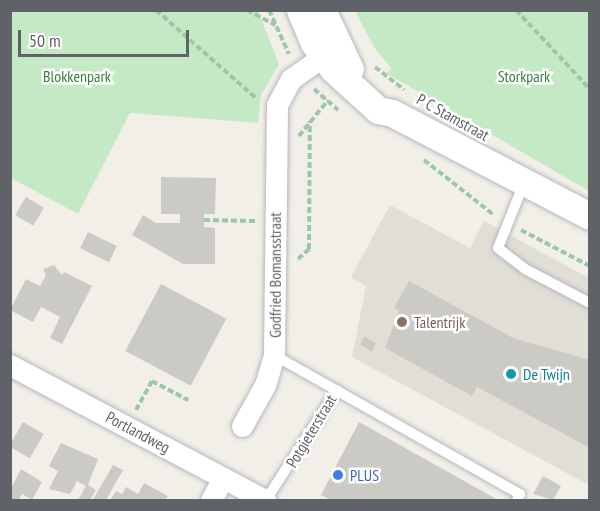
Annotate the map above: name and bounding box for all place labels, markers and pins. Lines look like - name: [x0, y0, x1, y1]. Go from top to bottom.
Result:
- place label: Talentrijk: [414, 312, 465, 332]
- marker: Talentrijk: [395, 315, 409, 329]
- place label: De Twijn: [523, 364, 570, 384]
- marker: De Twijn: [504, 367, 518, 381]
- place label: PLUS: [350, 465, 379, 485]
- marker: PLUS: [331, 468, 345, 482]

